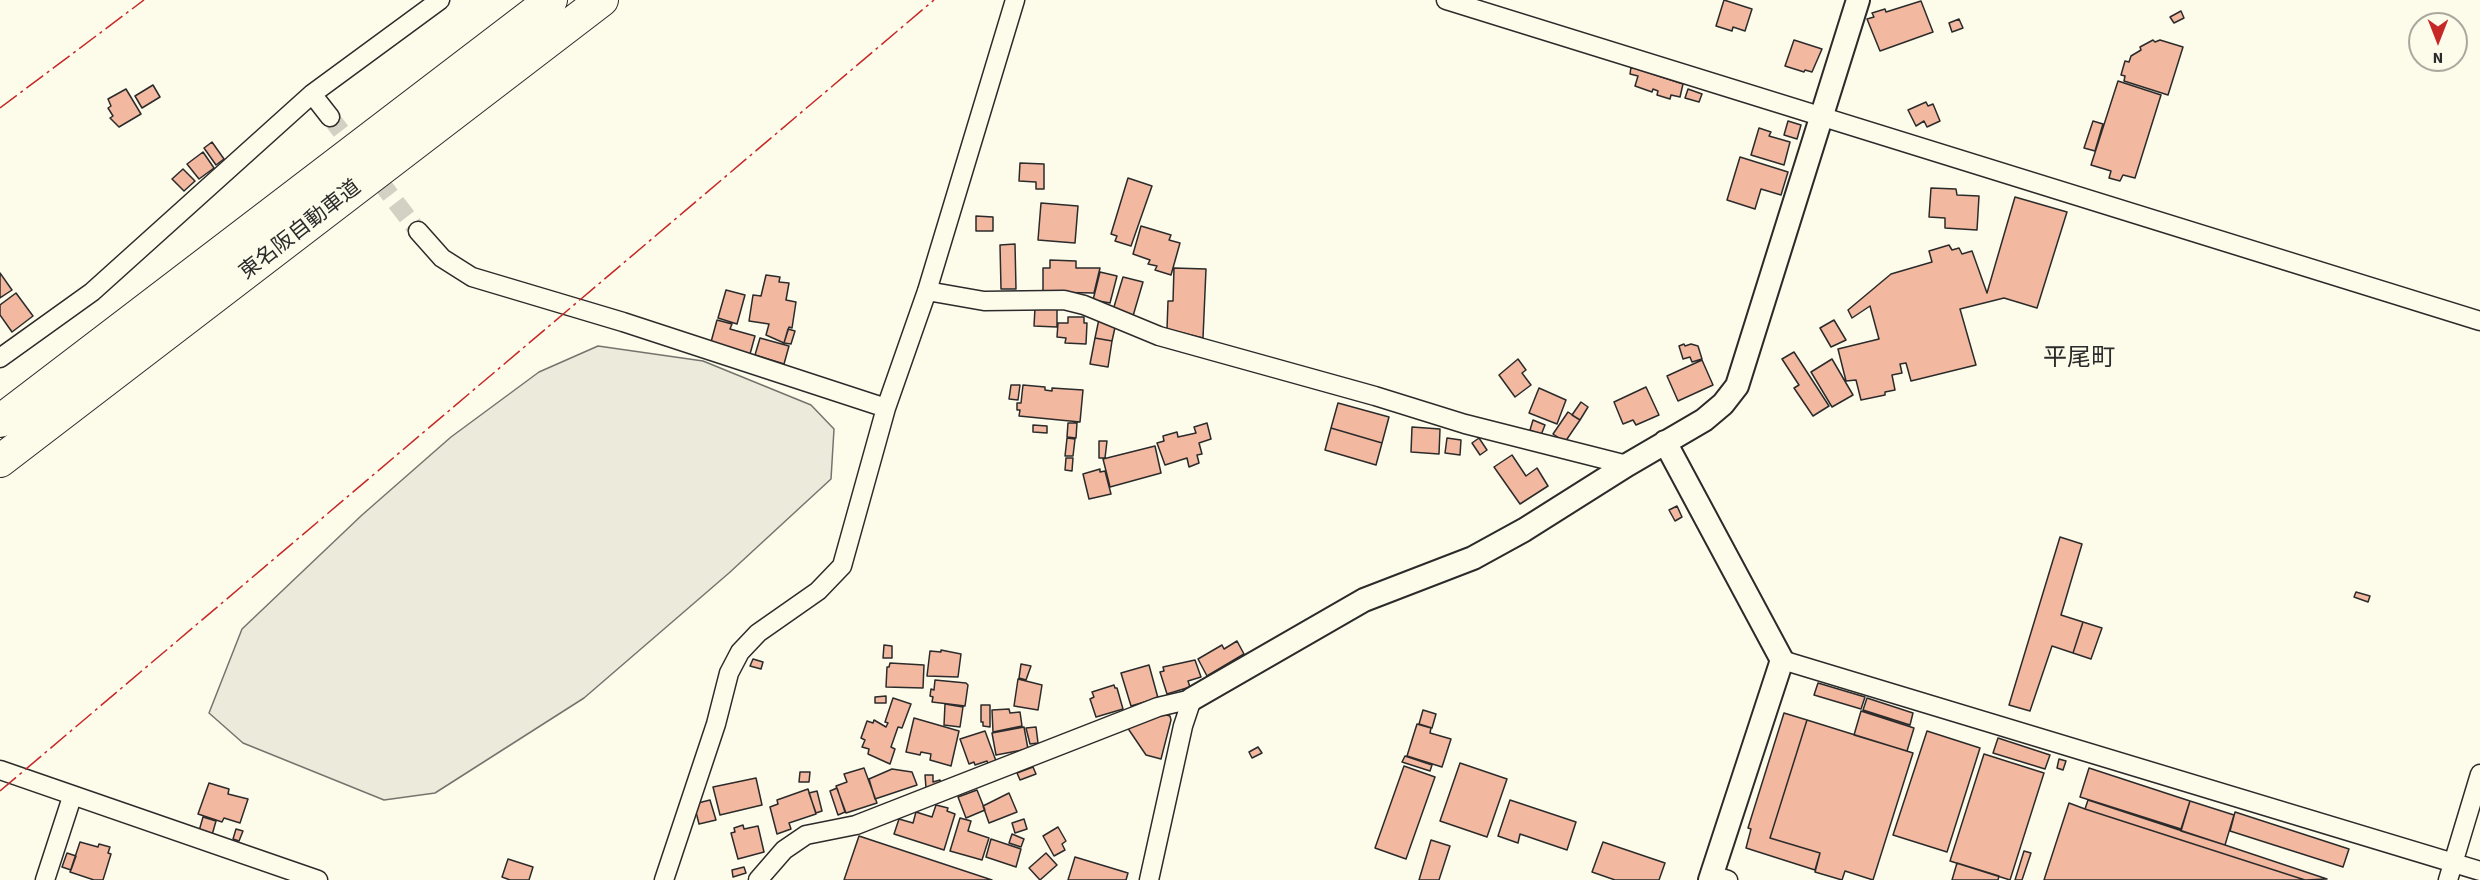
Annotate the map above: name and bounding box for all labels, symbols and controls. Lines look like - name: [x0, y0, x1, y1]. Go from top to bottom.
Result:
- north arrow: [2408, 12, 2468, 72]
- text: N: [2433, 47, 2443, 69]
- street label: 東名阪自動車道: [235, 176, 367, 286]
- district label: 平尾町: [2043, 346, 2115, 374]

